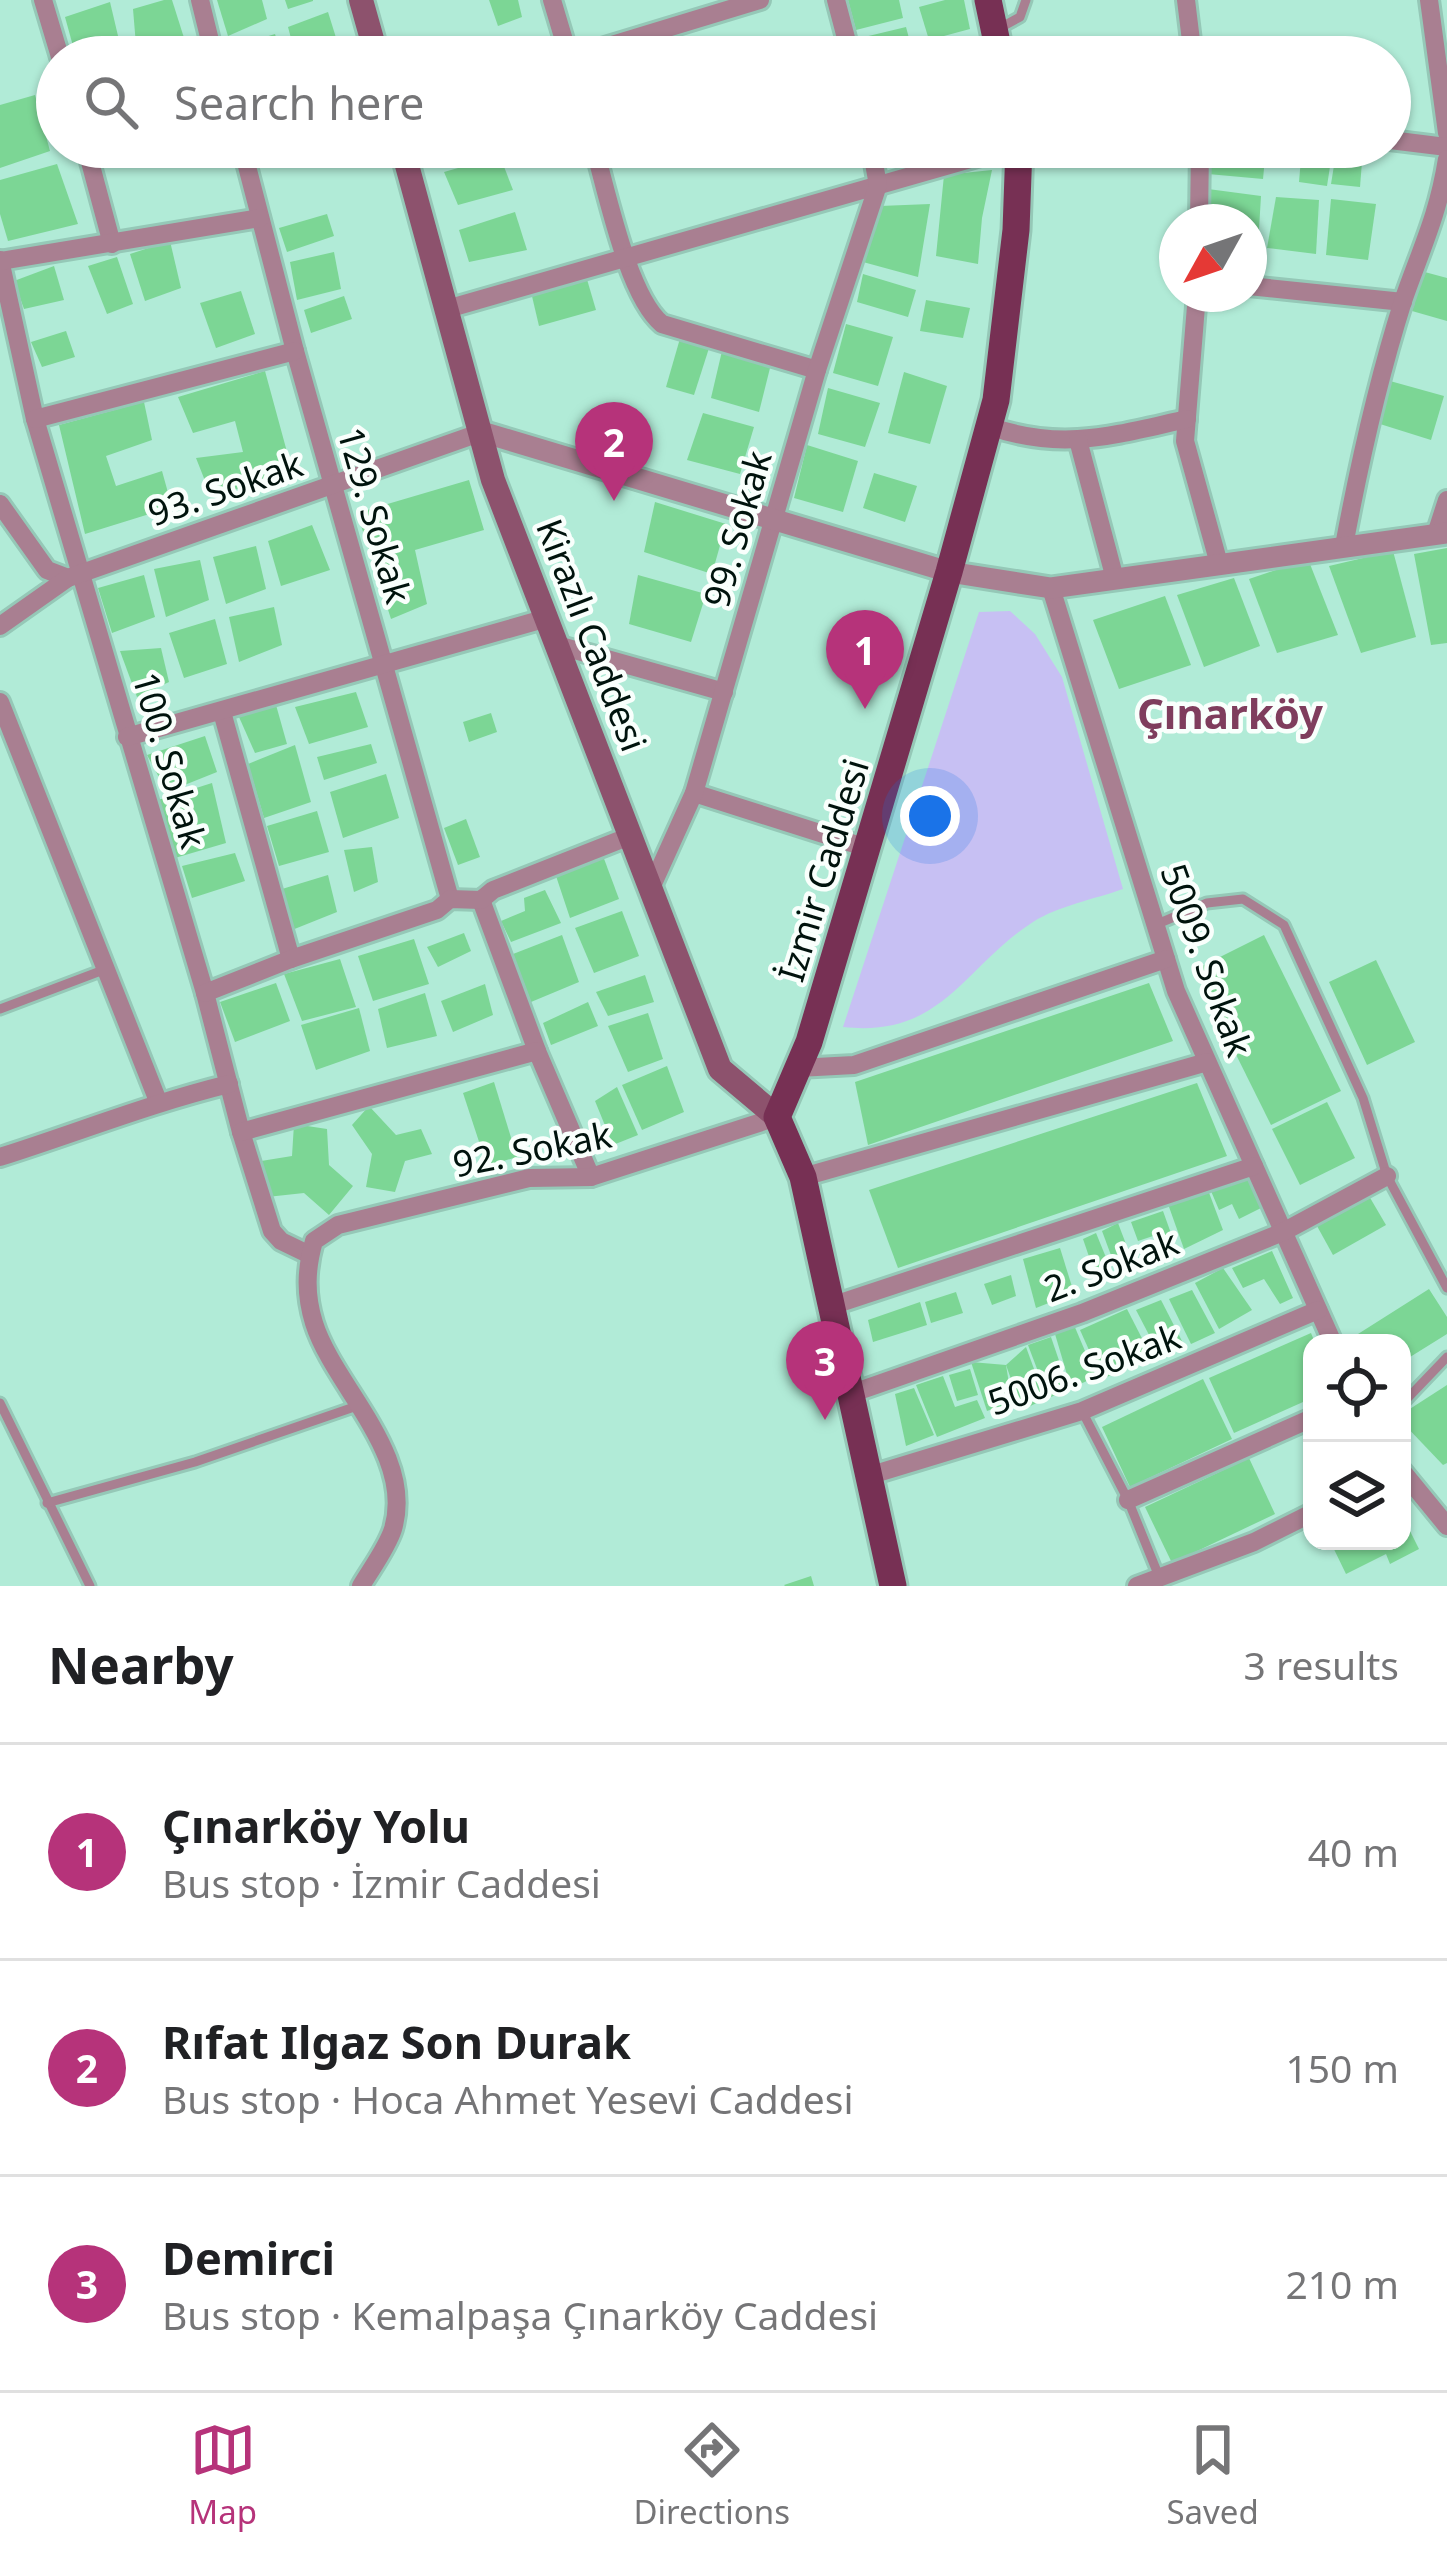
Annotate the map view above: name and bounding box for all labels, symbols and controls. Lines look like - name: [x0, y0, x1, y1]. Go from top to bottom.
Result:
- search box: [36, 36, 1411, 168]
- icon: search: [78, 69, 144, 135]
- text: Search here: [174, 72, 424, 133]
- north arrow: [1159, 204, 1267, 312]
- pin: 2: [575, 402, 653, 501]
- street label: 129. Sokak: [327, 421, 423, 609]
- street label: 93. Sokak: [141, 439, 309, 537]
- street label: 99. Sokak: [691, 445, 783, 613]
- street label: Kirazlı Caddesi: [525, 512, 659, 758]
- pin: 1: [826, 610, 904, 709]
- street label: 100. Sokak: [122, 666, 218, 854]
- district label: Çınarköy: [1137, 684, 1323, 741]
- street label: İzmir Caddesi: [766, 753, 880, 987]
- your location: [900, 786, 960, 846]
- street label: 5009. Sokak: [1150, 857, 1264, 1063]
- street label: 92. Sokak: [449, 1110, 615, 1188]
- street label: 2. Sokak: [1037, 1217, 1185, 1313]
- street label: 5006. Sokak: [981, 1312, 1187, 1426]
- pin: 3: [786, 1321, 864, 1420]
- map controls: [1303, 1334, 1411, 1550]
- button: locate: [1303, 1334, 1411, 1442]
- button: layers: [1303, 1442, 1411, 1550]
- text: Nearby: [48, 1629, 234, 1699]
- text: 3 results: [1244, 1638, 1399, 1691]
- text: Çınarköy Yolu: [162, 1795, 470, 1856]
- text: 1: [76, 1825, 98, 1878]
- text: 40 m: [1308, 1825, 1399, 1878]
- text: Bus stop · İzmir Caddesi: [162, 1856, 601, 1909]
- text: Rıfat Ilgaz Son Durak: [162, 2011, 631, 2072]
- text: 2: [76, 2041, 98, 2094]
- text: 150 m: [1285, 2041, 1399, 2094]
- text: Bus stop · Hoca Ahmet Yesevi Caddesi: [162, 2072, 854, 2125]
- text: Demirci: [162, 2227, 335, 2288]
- text: 3: [76, 2257, 98, 2310]
- text: 210 m: [1285, 2257, 1399, 2310]
- text: Bus stop · Kemalpaşa Çınarköy Caddesi: [162, 2288, 878, 2341]
- tab: Map: [188, 2417, 257, 2534]
- tab: Directions: [633, 2417, 790, 2534]
- tab: Saved: [1166, 2417, 1259, 2534]

